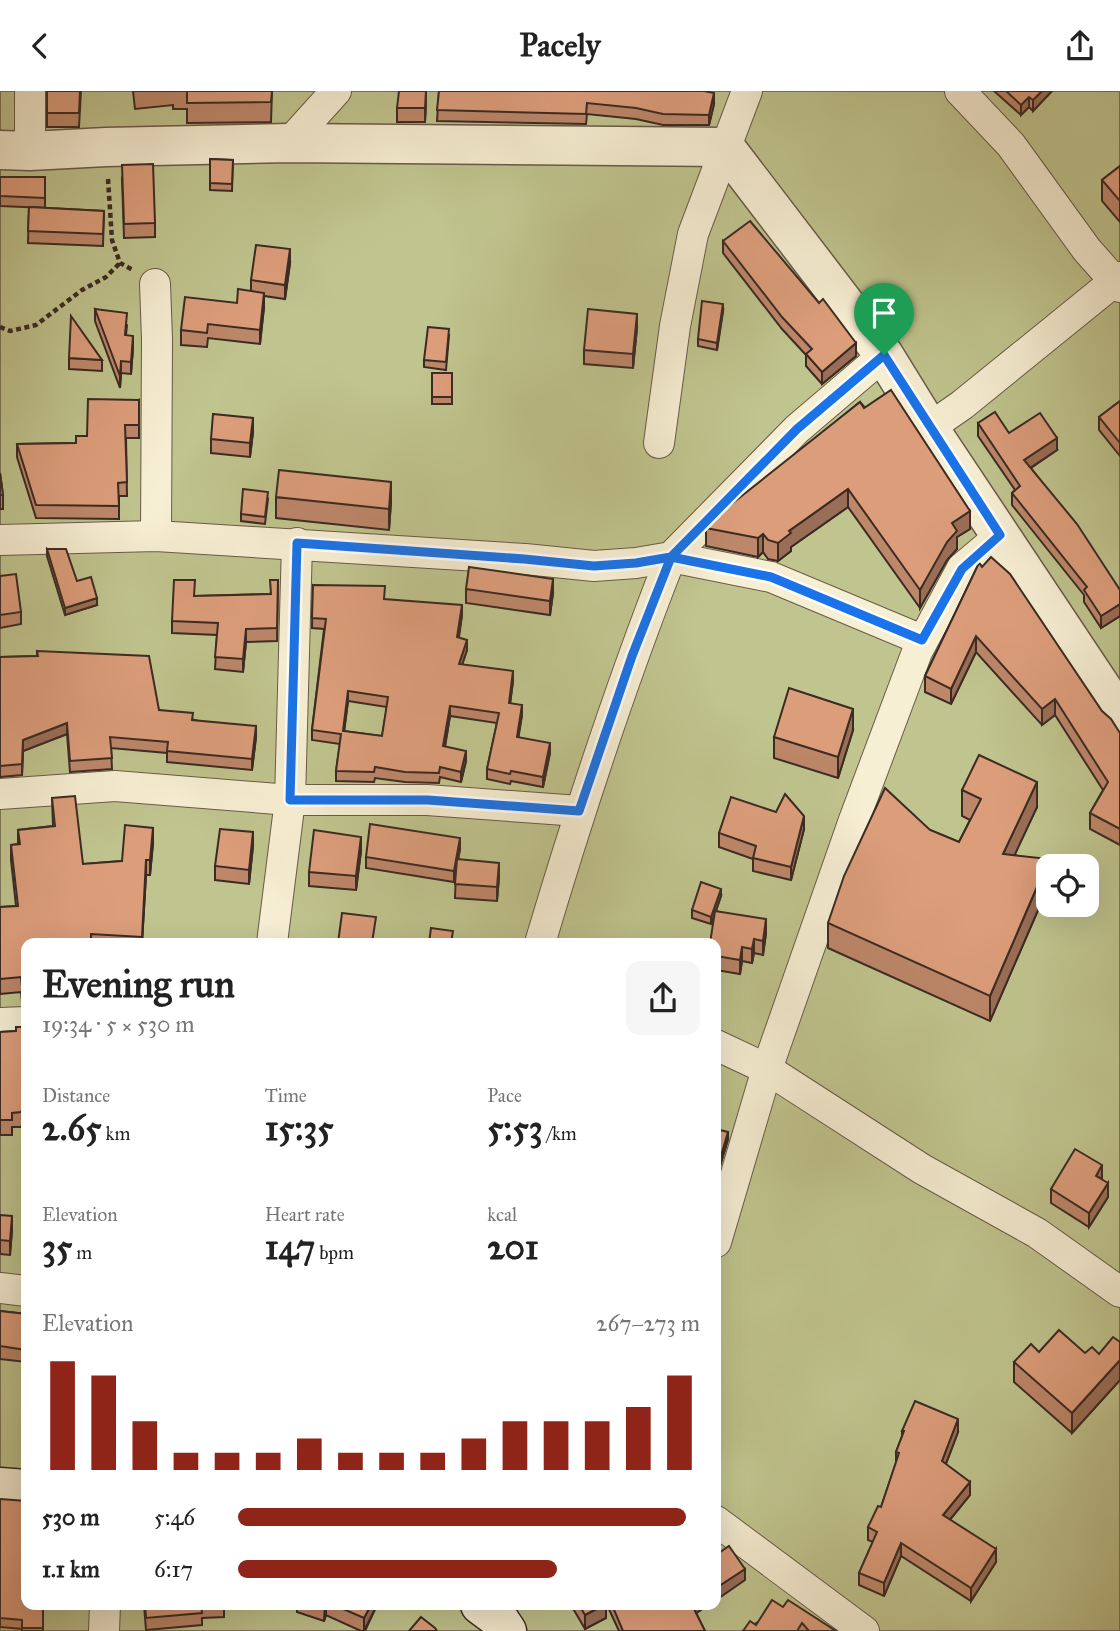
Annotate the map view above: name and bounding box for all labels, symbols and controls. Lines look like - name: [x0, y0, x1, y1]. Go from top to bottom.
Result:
- text: Pacely: [519, 26, 601, 65]
- icon: back: [21, 27, 59, 65]
- icon: share: [1061, 27, 1099, 65]
- pin: [854, 283, 914, 355]
- icon: arrive: [865, 294, 903, 332]
- map controls: [1036, 854, 1099, 917]
- button: locate: [1036, 854, 1099, 917]
- text: Evening run: [42, 961, 235, 1007]
- button: share: [626, 961, 700, 1035]
- text: 19:34 · 5 × 530 m: [42, 1010, 195, 1038]
- text: Distance: [42, 1084, 110, 1107]
- text: Time: [265, 1084, 307, 1107]
- text: Pace: [487, 1084, 522, 1107]
- text: 2.65: [42, 1107, 101, 1150]
- text: 15:35: [265, 1107, 334, 1150]
- text: 5:53: [487, 1107, 543, 1150]
- text: km: [101, 1122, 130, 1145]
- text: /km: [543, 1122, 577, 1145]
- text: Elevation: [42, 1203, 117, 1226]
- text: Heart rate: [265, 1203, 345, 1226]
- text: kcal: [487, 1203, 517, 1226]
- text: 35: [42, 1226, 72, 1269]
- text: 147: [265, 1226, 315, 1269]
- text: 201: [487, 1226, 538, 1269]
- text: m: [72, 1241, 92, 1264]
- text: bpm: [315, 1241, 354, 1264]
- text: Elevation: [42, 1309, 133, 1337]
- text: 267–273 m: [596, 1309, 700, 1337]
- text: 530 m: [42, 1503, 100, 1531]
- text: 5:46: [154, 1503, 195, 1531]
- text: 1.1 km: [42, 1555, 100, 1583]
- text: 6:17: [154, 1555, 193, 1583]

